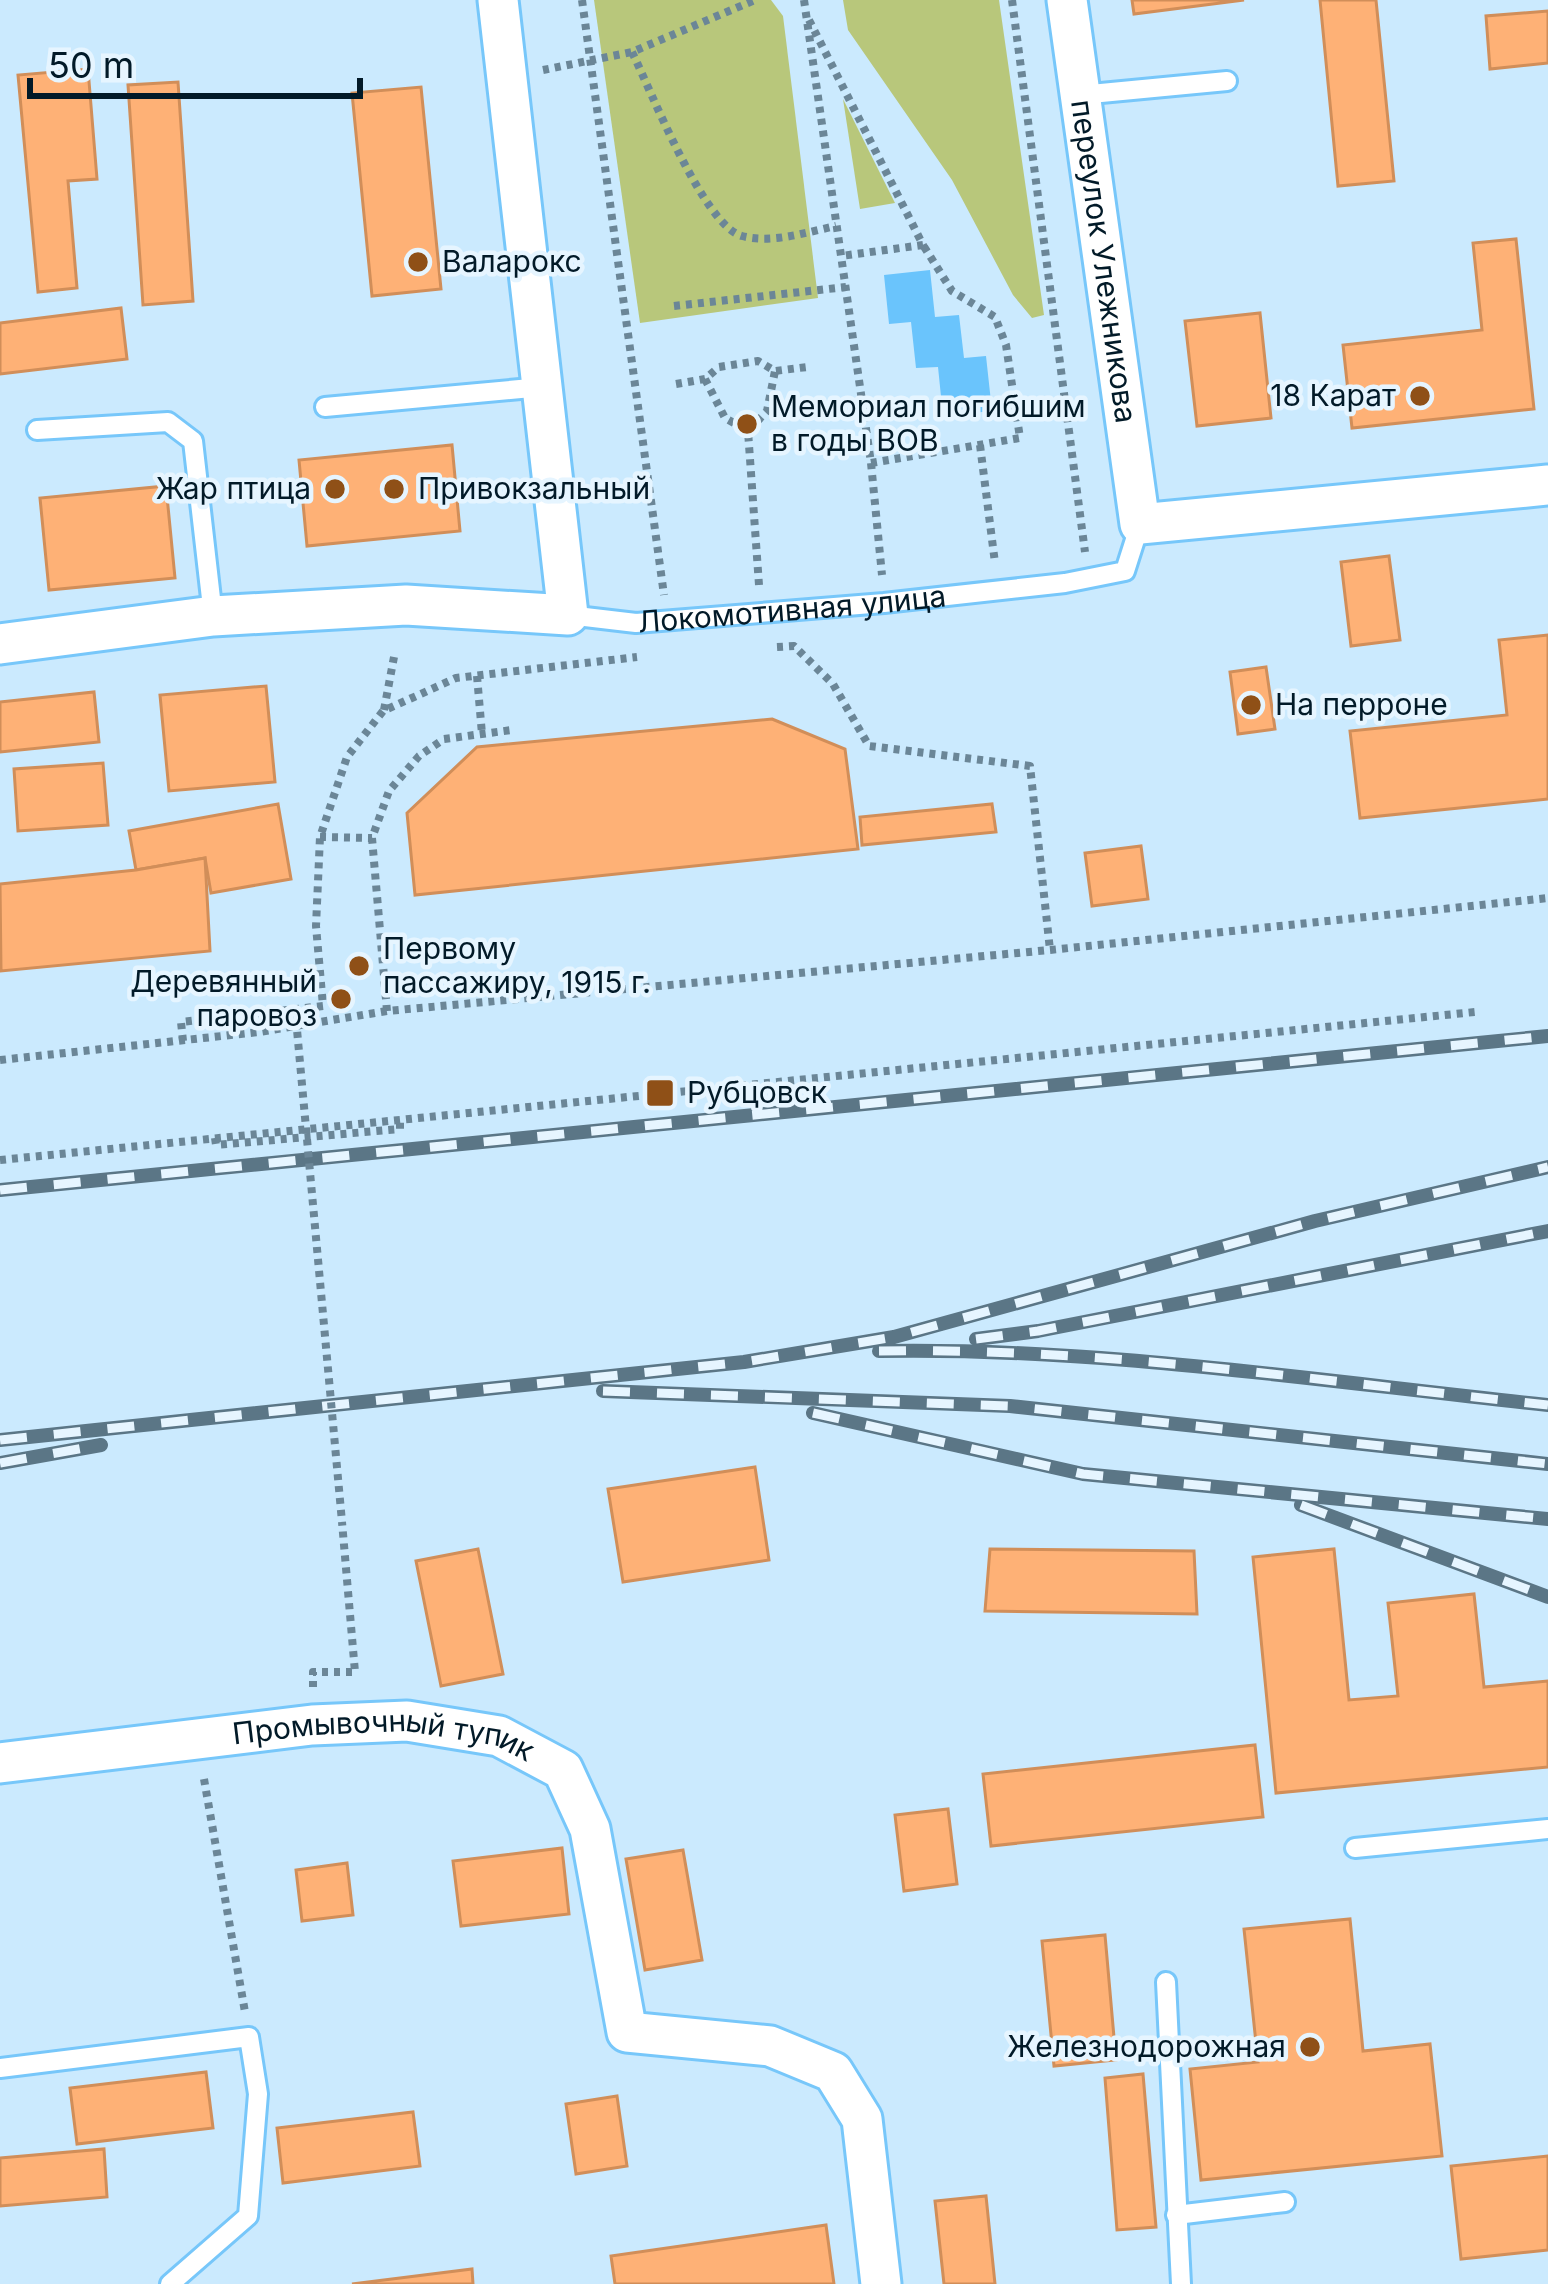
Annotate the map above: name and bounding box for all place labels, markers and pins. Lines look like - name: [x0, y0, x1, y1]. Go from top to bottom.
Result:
- place label: Валарокс: [442, 243, 582, 279]
- marker: Валарокс: [405, 249, 431, 275]
- place label: 18 Карат: [1270, 377, 1396, 413]
- marker: 18 Карат: [1407, 383, 1433, 409]
- place label: Мемориал погибшим в годы ВОВ: [771, 388, 1086, 458]
- marker: Мемориал погибшим в годы ВОВ: [734, 411, 760, 437]
- place label: Жар птица: [156, 470, 311, 506]
- place label: Привокзальный: [418, 470, 650, 506]
- marker: Жар птица: [322, 476, 348, 502]
- marker: Привокзальный: [381, 476, 407, 502]
- place label: На перроне: [1275, 686, 1448, 722]
- marker: На перроне: [1238, 692, 1264, 718]
- place label: Первому пассажиру, 1915 г.: [383, 930, 651, 1000]
- marker: Первому пассажиру, 1915 г.: [346, 953, 372, 979]
- place label: Деревянный паровоз: [130, 963, 317, 1033]
- marker: Деревянный паровоз: [328, 986, 354, 1012]
- place label: Рубцовск: [687, 1074, 827, 1110]
- marker: Рубцовск: [644, 1077, 676, 1109]
- place label: Железнодорожная: [1007, 2028, 1286, 2064]
- marker: Железнодорожная: [1297, 2034, 1323, 2060]

